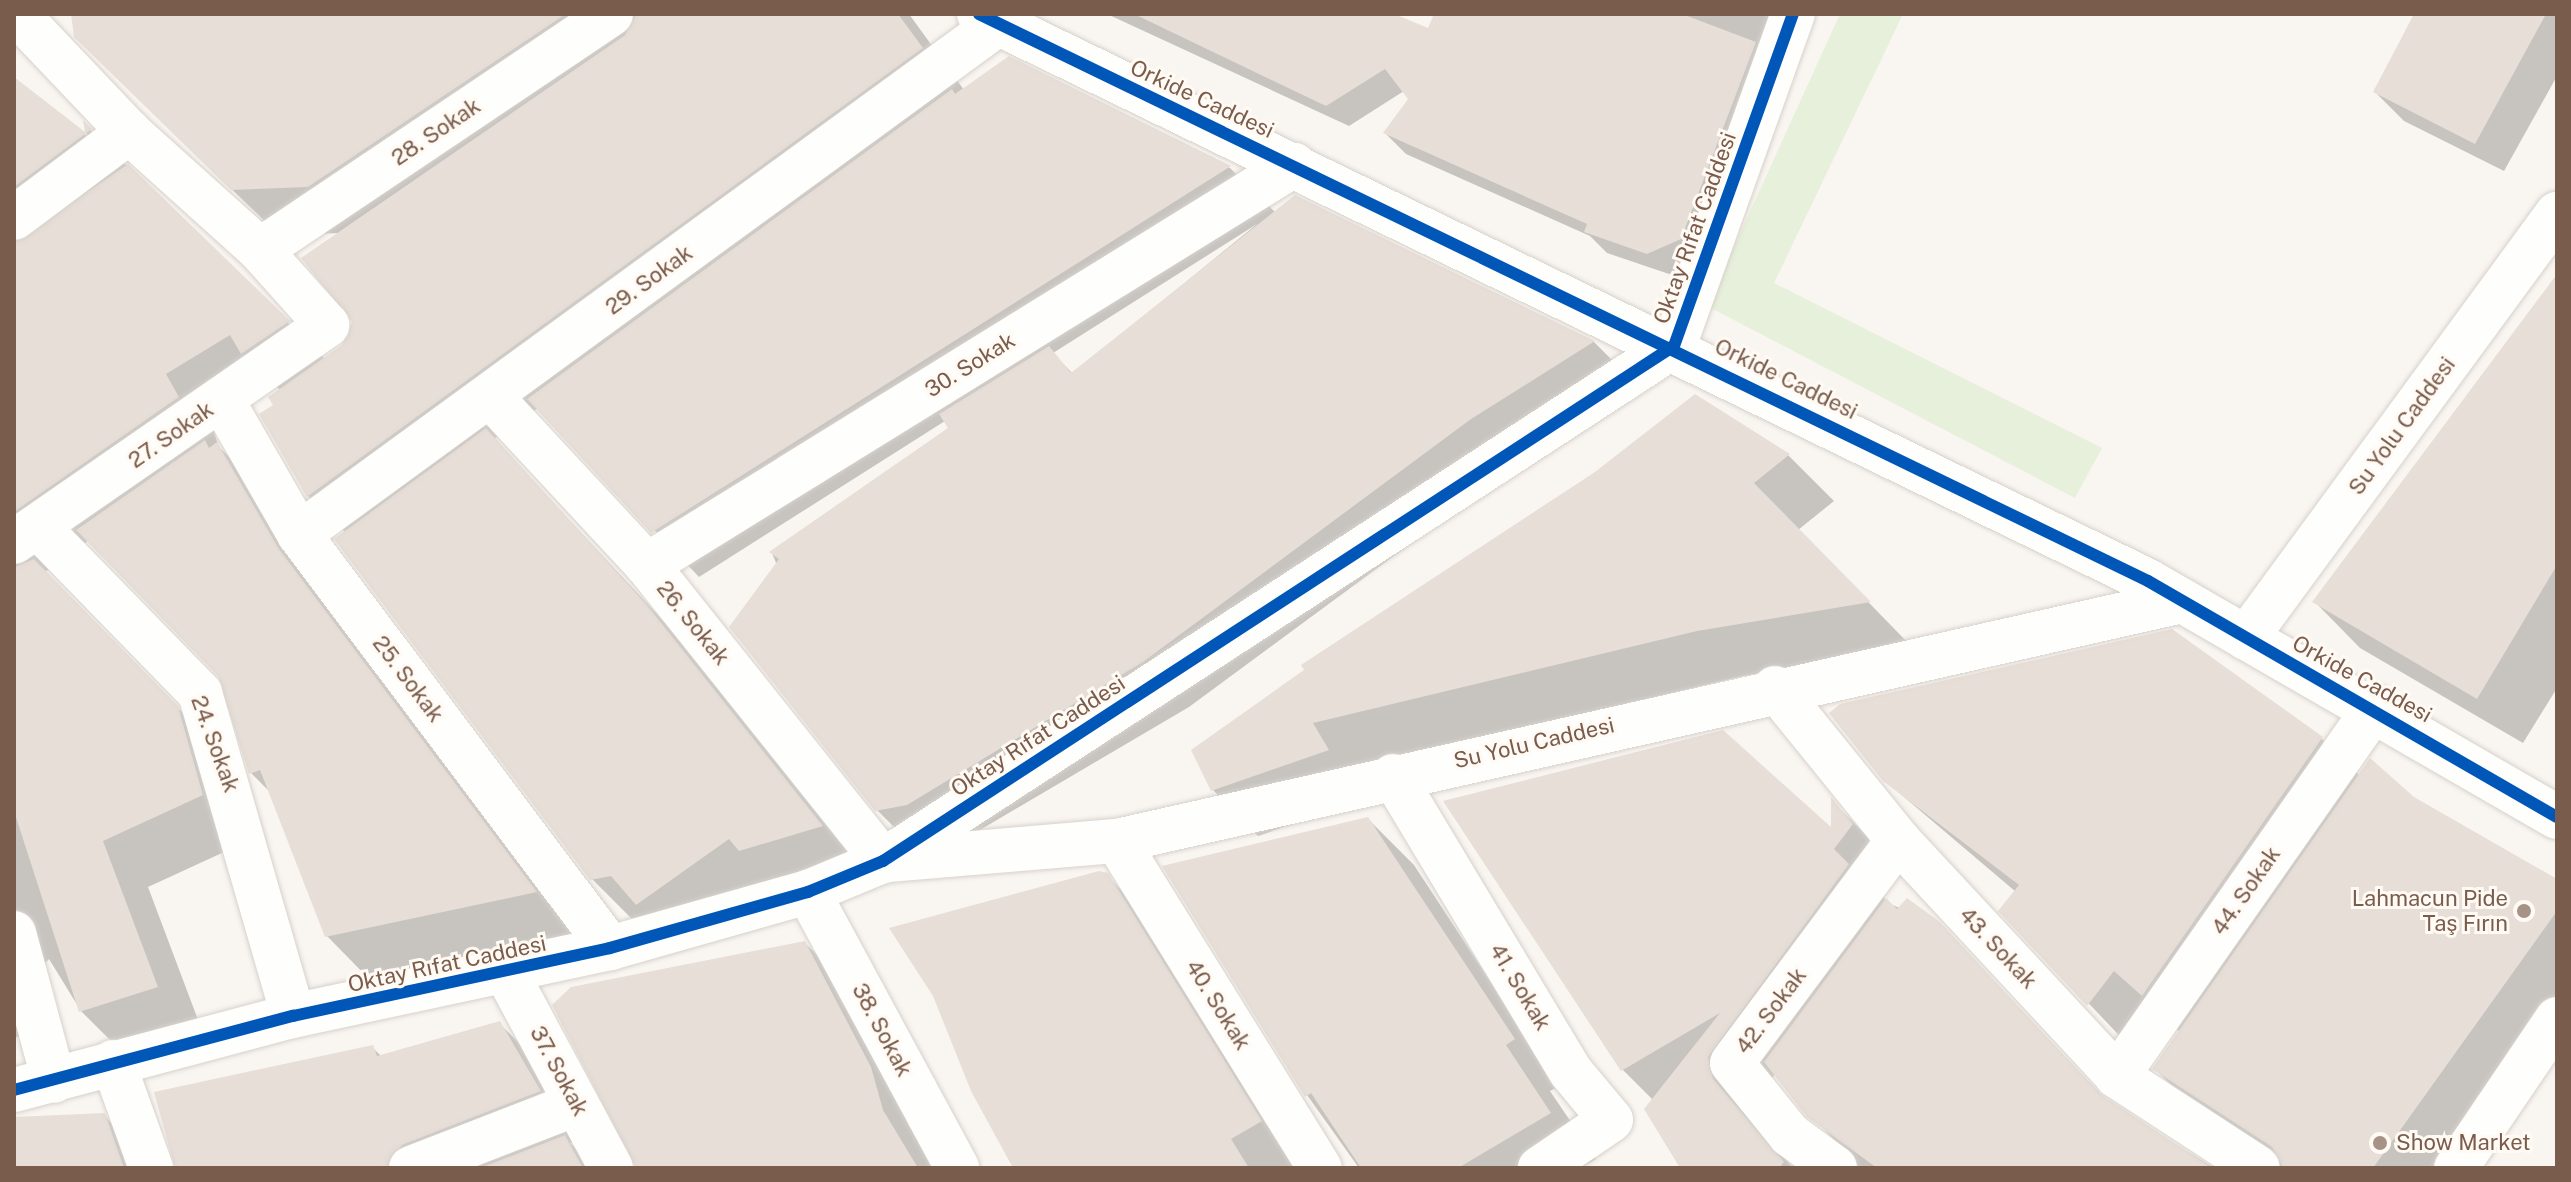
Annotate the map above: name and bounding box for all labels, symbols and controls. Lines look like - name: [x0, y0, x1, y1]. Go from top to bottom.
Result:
- street label: Orkide Caddesi: [1126, 54, 1278, 144]
- street label: 28. Sokak: [387, 93, 485, 171]
- street label: Oktay Rıfat Caddesi: [1648, 128, 1742, 328]
- street label: 29. Sokak: [600, 240, 698, 320]
- street label: 30. Sokak: [920, 327, 1020, 403]
- street label: Orkide Caddesi: [1710, 333, 1862, 425]
- street label: Su Yolu Caddesi: [2343, 352, 2461, 500]
- street label: 27. Sokak: [123, 396, 219, 474]
- street label: 26. Sokak: [651, 576, 735, 670]
- street label: Orkide Caddesi: [2288, 630, 2436, 728]
- street label: 25. Sokak: [367, 631, 449, 727]
- street label: Oktay Rıfat Caddesi: [946, 670, 1130, 802]
- street label: 24. Sokak: [185, 692, 245, 796]
- street label: Su Yolu Caddesi: [1451, 712, 1617, 774]
- street label: 44. Sokak: [2206, 842, 2286, 940]
- place label: Lahmacun Pide Taş Fırın: [2352, 885, 2508, 936]
- street label: 43. Sokak: [1954, 902, 2042, 994]
- marker: Lahmacun Pide Taş Fırın: [2515, 902, 2533, 920]
- street label: Oktay Rıfat Caddesi: [345, 930, 549, 998]
- street label: 41. Sokak: [1484, 939, 1556, 1035]
- street label: 40. Sokak: [1180, 955, 1256, 1055]
- street label: 42. Sokak: [1730, 963, 1812, 1059]
- street label: 38. Sokak: [846, 979, 918, 1081]
- street label: 37. Sokak: [524, 1022, 594, 1120]
- place label: Show Market: [2396, 1130, 2531, 1156]
- marker: Show Market: [2371, 1134, 2389, 1152]

